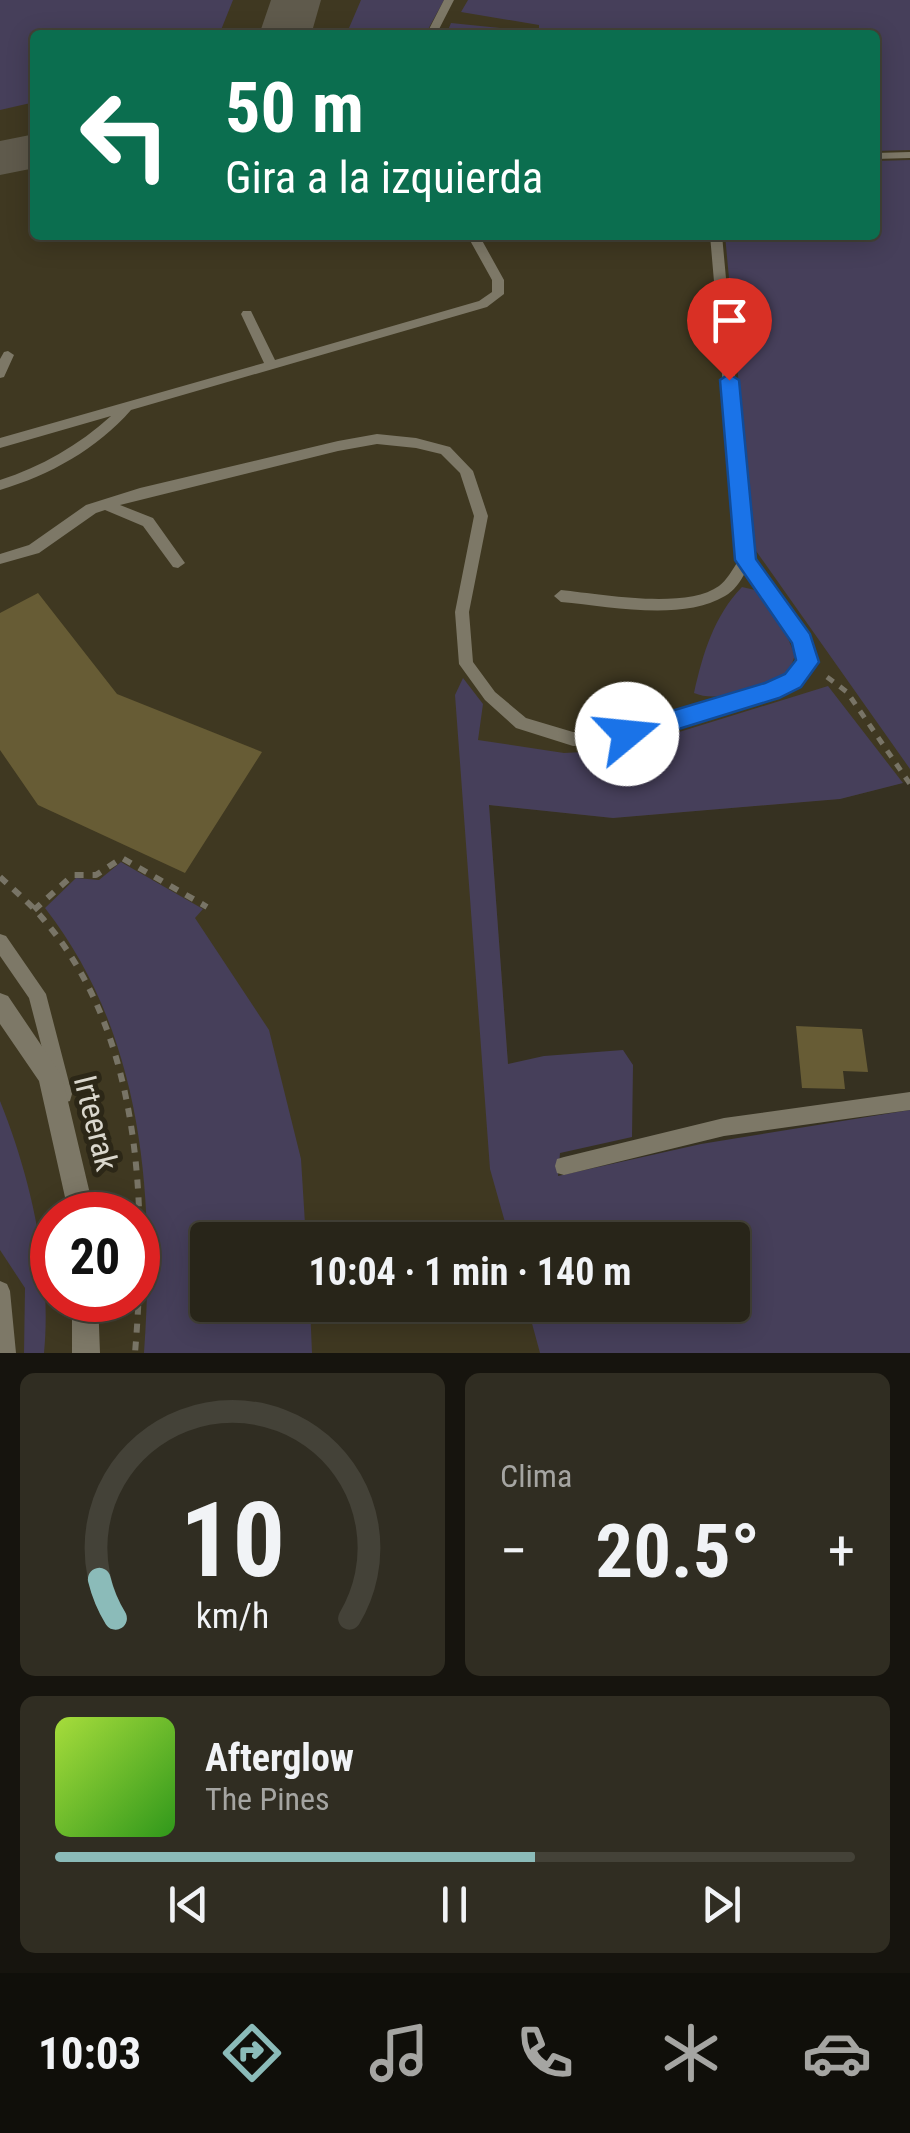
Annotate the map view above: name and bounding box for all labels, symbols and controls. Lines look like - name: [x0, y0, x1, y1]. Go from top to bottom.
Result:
- text: 50 m: [225, 67, 364, 149]
- icon: left: [60, 70, 190, 200]
- text: Gira a la izquierda: [225, 151, 543, 204]
- pin: [687, 278, 772, 381]
- icon: arrive: [702, 293, 757, 348]
- position arrow: [575, 682, 679, 786]
- street label: Irteerak: [66, 1071, 126, 1175]
- speed limit sign: 20: [30, 1192, 160, 1322]
- text: 10:04 · 1 min · 140 m: [309, 1250, 631, 1294]
- text: Clima: [500, 1457, 572, 1495]
- text: 10: [180, 1480, 285, 1601]
- text: 20.5°: [595, 1507, 760, 1595]
- text: −: [500, 1519, 528, 1583]
- text: +: [828, 1519, 855, 1583]
- text: km/h: [196, 1595, 269, 1637]
- text: Afterglow: [205, 1736, 354, 1780]
- text: The Pines: [205, 1780, 330, 1818]
- icon: previous: [161, 1877, 216, 1932]
- icon: pause: [427, 1877, 482, 1932]
- icon: next: [694, 1877, 749, 1932]
- icon: directions: [217, 2018, 287, 2088]
- icon: music: [364, 2018, 434, 2088]
- icon: phone: [510, 2018, 580, 2088]
- icon: climate: [656, 2018, 726, 2088]
- icon: car: [802, 2018, 872, 2088]
- text: 10:03: [38, 2027, 141, 2080]

